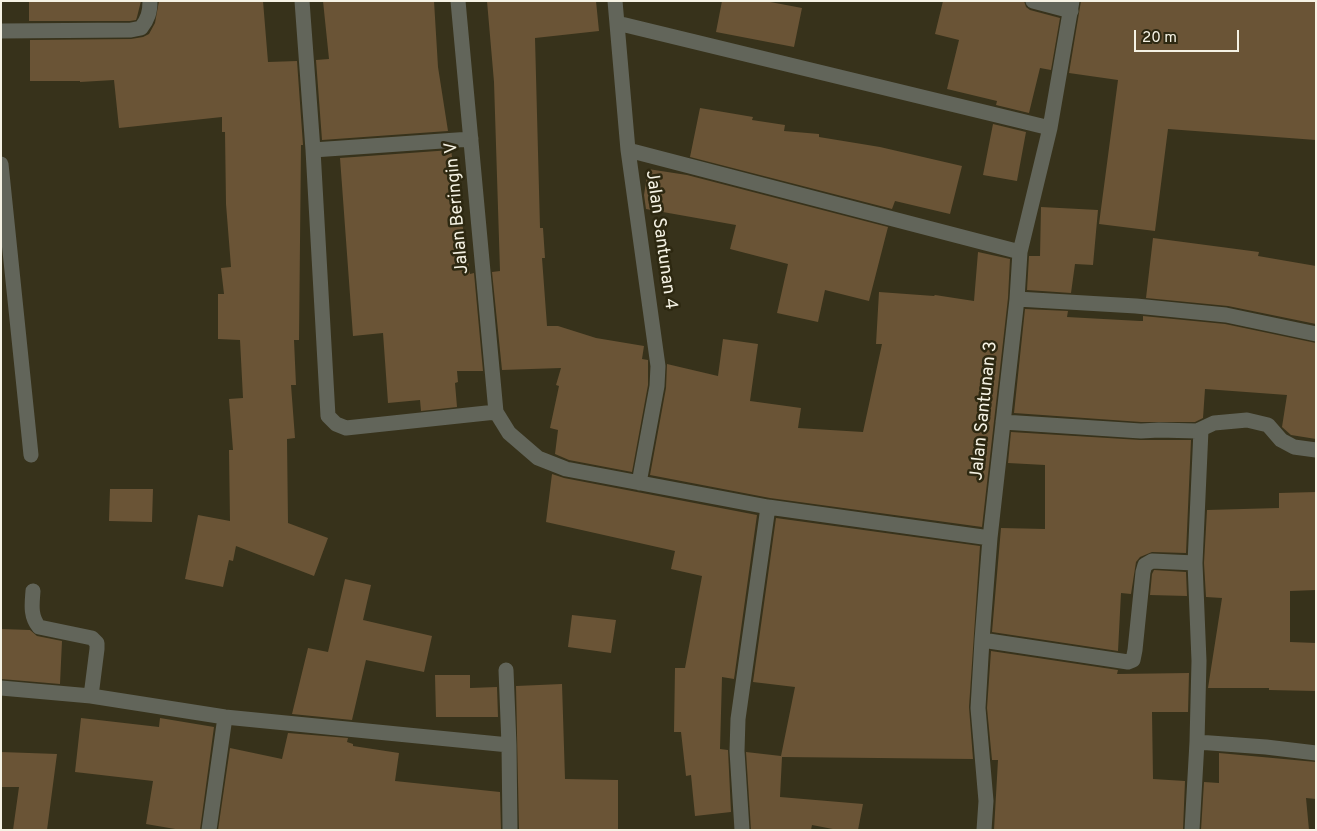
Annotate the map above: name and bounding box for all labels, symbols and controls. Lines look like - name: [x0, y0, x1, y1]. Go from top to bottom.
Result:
- scale bar: [1137, 20, 1242, 52]
- text: 20 m: [1142, 29, 1177, 48]
- street label: Jalan Beringin V: [441, 141, 475, 275]
- street label: Jalan Santunan 4: [640, 169, 680, 311]
- street label: Jalan Santunan 3: [967, 340, 1003, 482]

